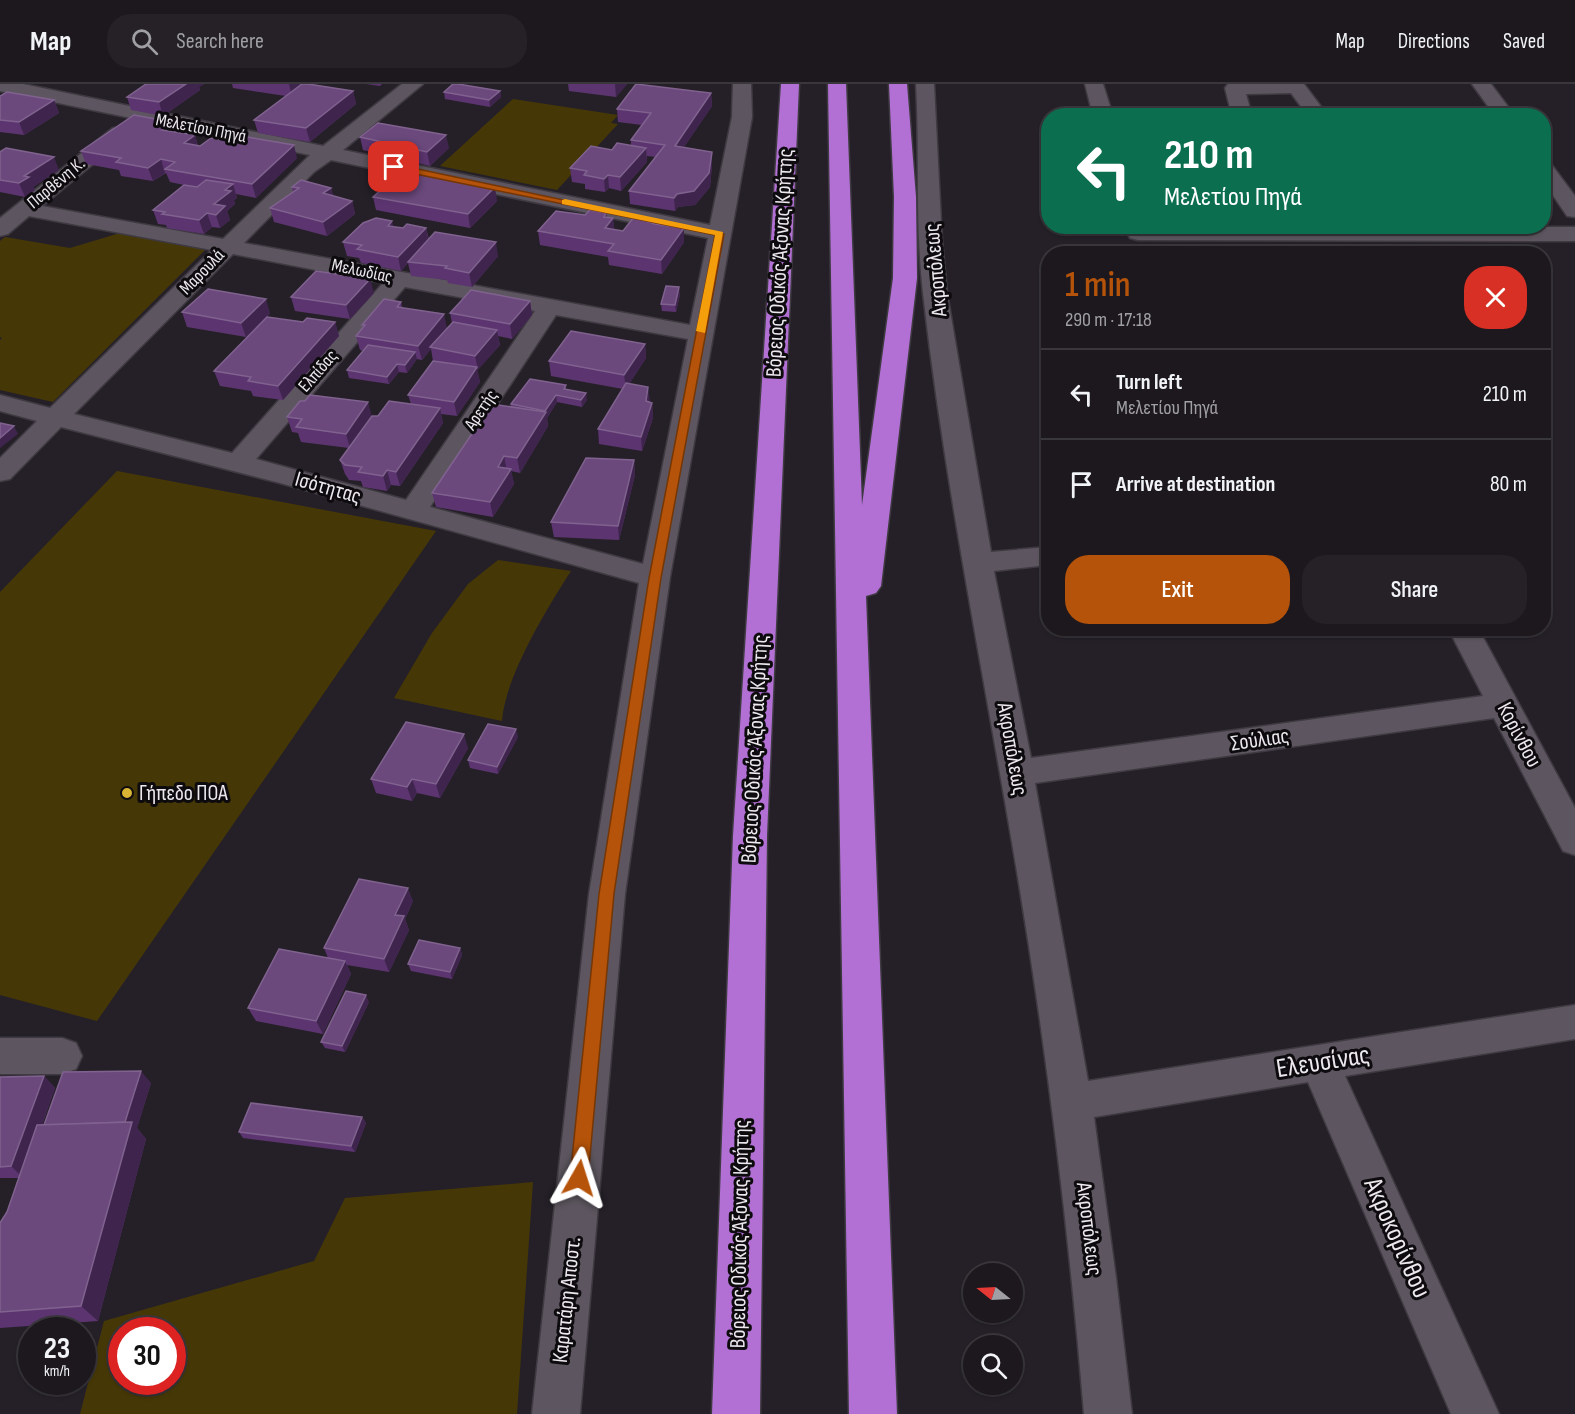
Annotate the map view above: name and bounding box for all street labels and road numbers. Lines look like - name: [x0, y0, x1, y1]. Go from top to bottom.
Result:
- street label: Μελετίου Πηγά: [154, 109, 248, 147]
- street label: Βόρειος Οδικός Άξονας Κρήτης: [761, 148, 799, 378]
- street label: Παρθένη Κ.: [23, 153, 89, 213]
- street label: Ακροπόλεως: [918, 222, 954, 319]
- street label: Μαρουλά: [175, 245, 229, 299]
- street label: Μελωδίας: [330, 254, 394, 288]
- street label: Ελπίδας: [294, 346, 342, 396]
- street label: Αρετής: [459, 386, 502, 435]
- street label: Ισότητας: [292, 466, 364, 510]
- street label: Βόρειος Οδικός Άξονας Κρήτης: [736, 634, 774, 864]
- street label: Κορίνθου: [1491, 698, 1547, 772]
- street label: Ακροπόλεως: [990, 700, 1033, 797]
- street label: Σούλιας: [1229, 723, 1291, 757]
- street label: Ελευσίνας: [1274, 1039, 1372, 1085]
- street label: Βόρειος Οδικός Άξονας Κρήτης: [725, 1119, 755, 1349]
- street label: Ακροκορίνθου: [1356, 1172, 1438, 1303]
- street label: Ακροπόλεως: [1070, 1180, 1108, 1277]
- street label: Καρατάρη Αποστ.: [547, 1236, 587, 1364]

